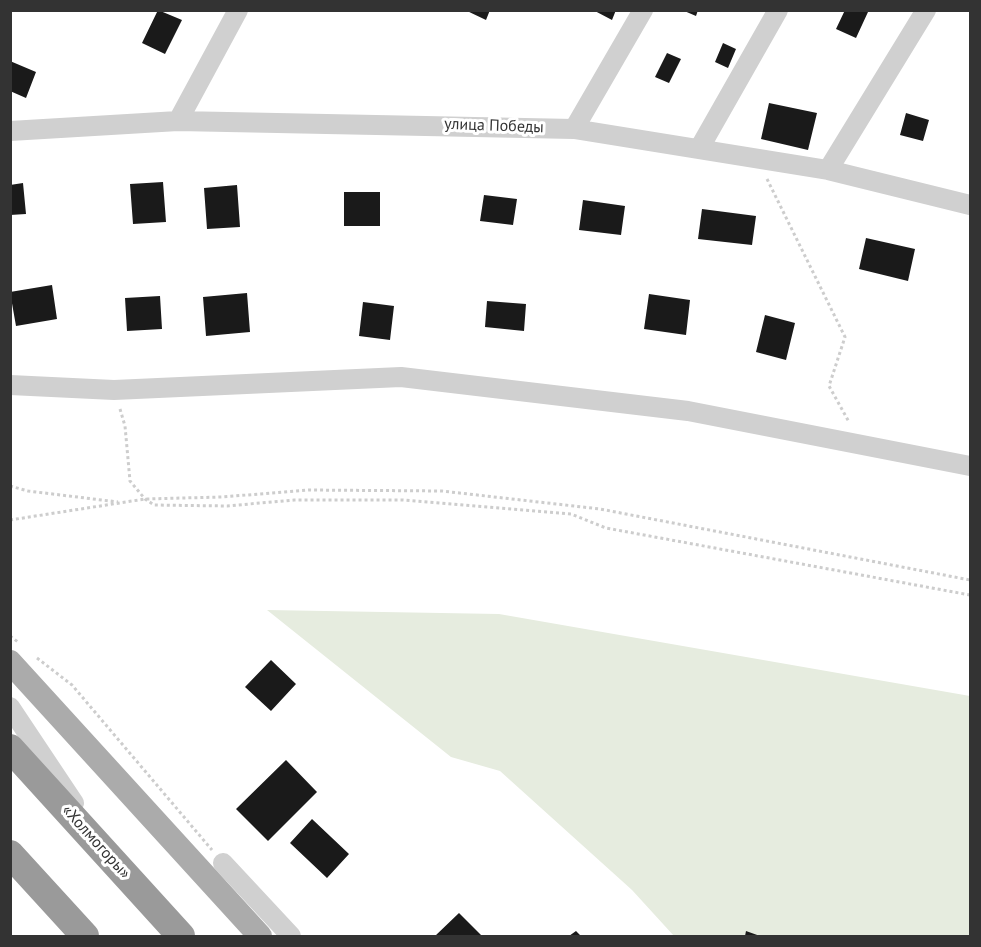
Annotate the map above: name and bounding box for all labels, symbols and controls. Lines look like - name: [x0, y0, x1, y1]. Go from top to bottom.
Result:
- street label: улица Победы: [444, 115, 544, 137]
- street label: «Холмогоры»: [58, 801, 134, 883]

